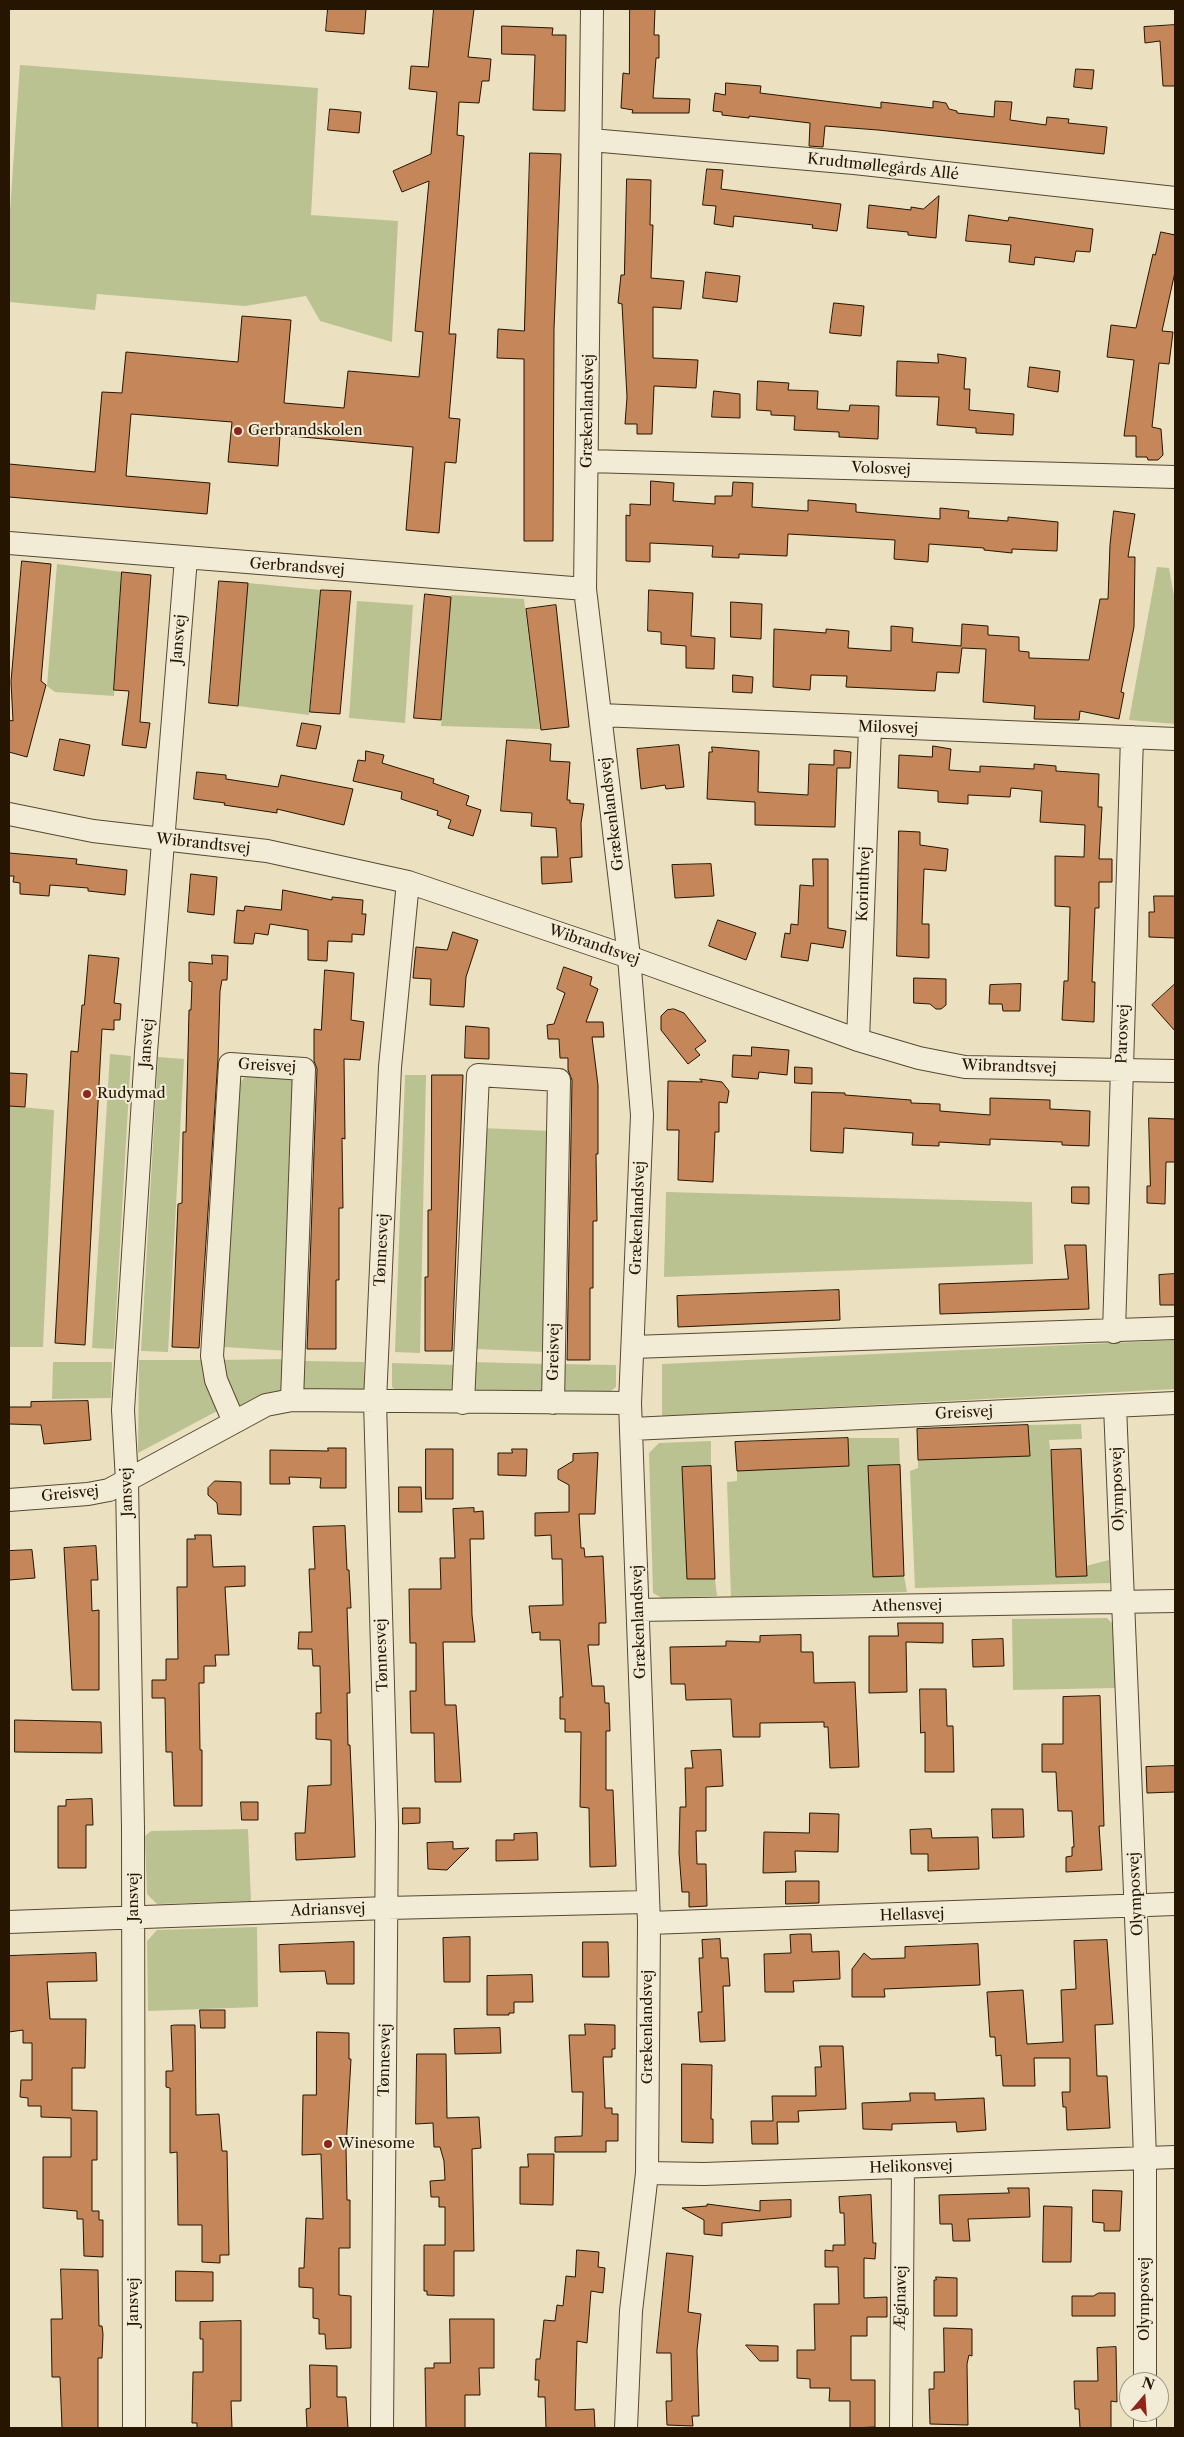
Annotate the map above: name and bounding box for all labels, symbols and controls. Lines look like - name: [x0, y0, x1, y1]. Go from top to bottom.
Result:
- street label: Krudtmøllegårds Allé: [806, 150, 960, 184]
- street label: Grækenlandsvej: [578, 354, 598, 468]
- place label: Gerbrandskolen: [248, 422, 363, 440]
- marker: Gerbrandskolen: [232, 425, 244, 437]
- street label: Volosvej: [851, 459, 911, 479]
- street label: Gerbrandsvej: [249, 555, 345, 579]
- street label: Jansvej: [168, 614, 190, 664]
- street label: Milosvej: [858, 718, 918, 738]
- street label: Grækenlandsvej: [596, 756, 628, 872]
- street label: Wibrandtsvej: [155, 830, 251, 858]
- street label: Korinthvej: [854, 846, 874, 922]
- street label: Wibrandtsvej: [546, 921, 642, 969]
- street label: Parosvej: [1113, 1004, 1133, 1064]
- street label: Jansvej: [136, 1018, 158, 1068]
- street label: Greisvej: [238, 1055, 296, 1077]
- street label: Wibrandtsvej: [961, 1056, 1057, 1078]
- place label: Rudymad: [97, 1085, 166, 1103]
- marker: Rudymad: [81, 1088, 93, 1100]
- street label: Grækenlandsvej: [627, 1161, 649, 1275]
- street label: Tønnesvej: [371, 1213, 393, 1287]
- street label: Greisvej: [544, 1323, 564, 1381]
- street label: Greisvej: [935, 1402, 993, 1424]
- street label: Olymposvej: [1108, 1447, 1128, 1531]
- street label: Jansvej: [117, 1467, 137, 1517]
- street label: Greisvej: [40, 1482, 100, 1506]
- street label: Grækenlandsvej: [628, 1565, 650, 1679]
- street label: Athensvej: [872, 1596, 942, 1616]
- street label: Tønnesvej: [372, 1618, 392, 1692]
- street label: Olymposvej: [1125, 1851, 1147, 1937]
- street label: Jansvej: [125, 1872, 143, 1922]
- street label: Adriansvej: [290, 1900, 366, 1920]
- street label: Hellasvej: [879, 1905, 945, 1925]
- street label: Grækenlandsvej: [639, 1970, 657, 2084]
- street label: Tønnesvej: [375, 2023, 395, 2097]
- place label: Winesome: [338, 2135, 415, 2153]
- marker: Winesome: [322, 2138, 334, 2150]
- street label: Helikonsvej: [869, 2157, 953, 2177]
- street label: Olymposvej: [1136, 2257, 1154, 2341]
- street label: Æginavej: [891, 2265, 911, 2331]
- street label: Jansvej: [125, 2277, 143, 2327]
- north arrow: [1119, 2372, 1169, 2422]
- text: N: [1140, 2373, 1157, 2394]

